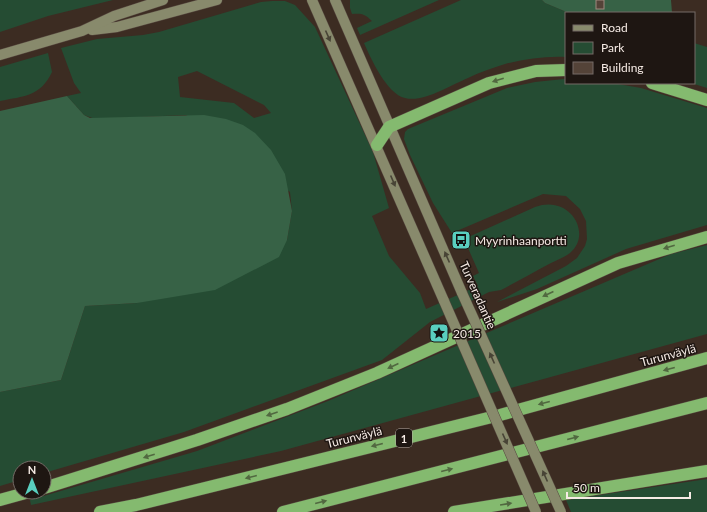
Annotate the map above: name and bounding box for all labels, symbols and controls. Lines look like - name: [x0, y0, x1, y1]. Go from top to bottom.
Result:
- legend: [565, 12, 695, 84]
- text: Road: [601, 20, 628, 35]
- one-way arrow: [325, 30, 331, 41]
- text: Park: [601, 40, 625, 55]
- text: Building: [601, 60, 644, 75]
- one-way arrow: [492, 77, 504, 83]
- one-way arrow: [390, 176, 396, 188]
- bus stop icon: Myyrinhaanportti: [450, 229, 472, 251]
- place label: Myyrinhaanportti: [475, 233, 567, 248]
- one-way arrow: [663, 244, 675, 250]
- one-way arrow: [443, 251, 450, 263]
- street label: Turveradantie: [456, 259, 500, 331]
- one-way arrow: [543, 291, 554, 297]
- place icon: 2015: [428, 322, 450, 344]
- place label: 2015: [453, 326, 481, 341]
- street label: Turunväylä: [639, 340, 698, 370]
- one-way arrow: [488, 351, 494, 363]
- one-way arrow: [387, 363, 398, 369]
- one-way arrow: [663, 366, 675, 372]
- one-way arrow: [538, 400, 550, 406]
- one-way arrow: [266, 412, 278, 418]
- street label: Turunväylä: [325, 423, 384, 451]
- road number: 1: [396, 429, 412, 447]
- one-way arrow: [502, 434, 508, 446]
- one-way arrow: [567, 435, 579, 441]
- one-way arrow: [371, 443, 383, 449]
- one-way arrow: [142, 453, 154, 459]
- north arrow: [12, 460, 52, 500]
- text: N: [28, 463, 36, 476]
- one-way arrow: [441, 467, 453, 473]
- one-way arrow: [542, 471, 548, 482]
- one-way arrow: [245, 474, 257, 480]
- scale bar: [567, 474, 690, 500]
- text: 50 m: [573, 480, 600, 495]
- one-way arrow: [315, 499, 327, 505]
- one-way arrow: [500, 501, 512, 507]

